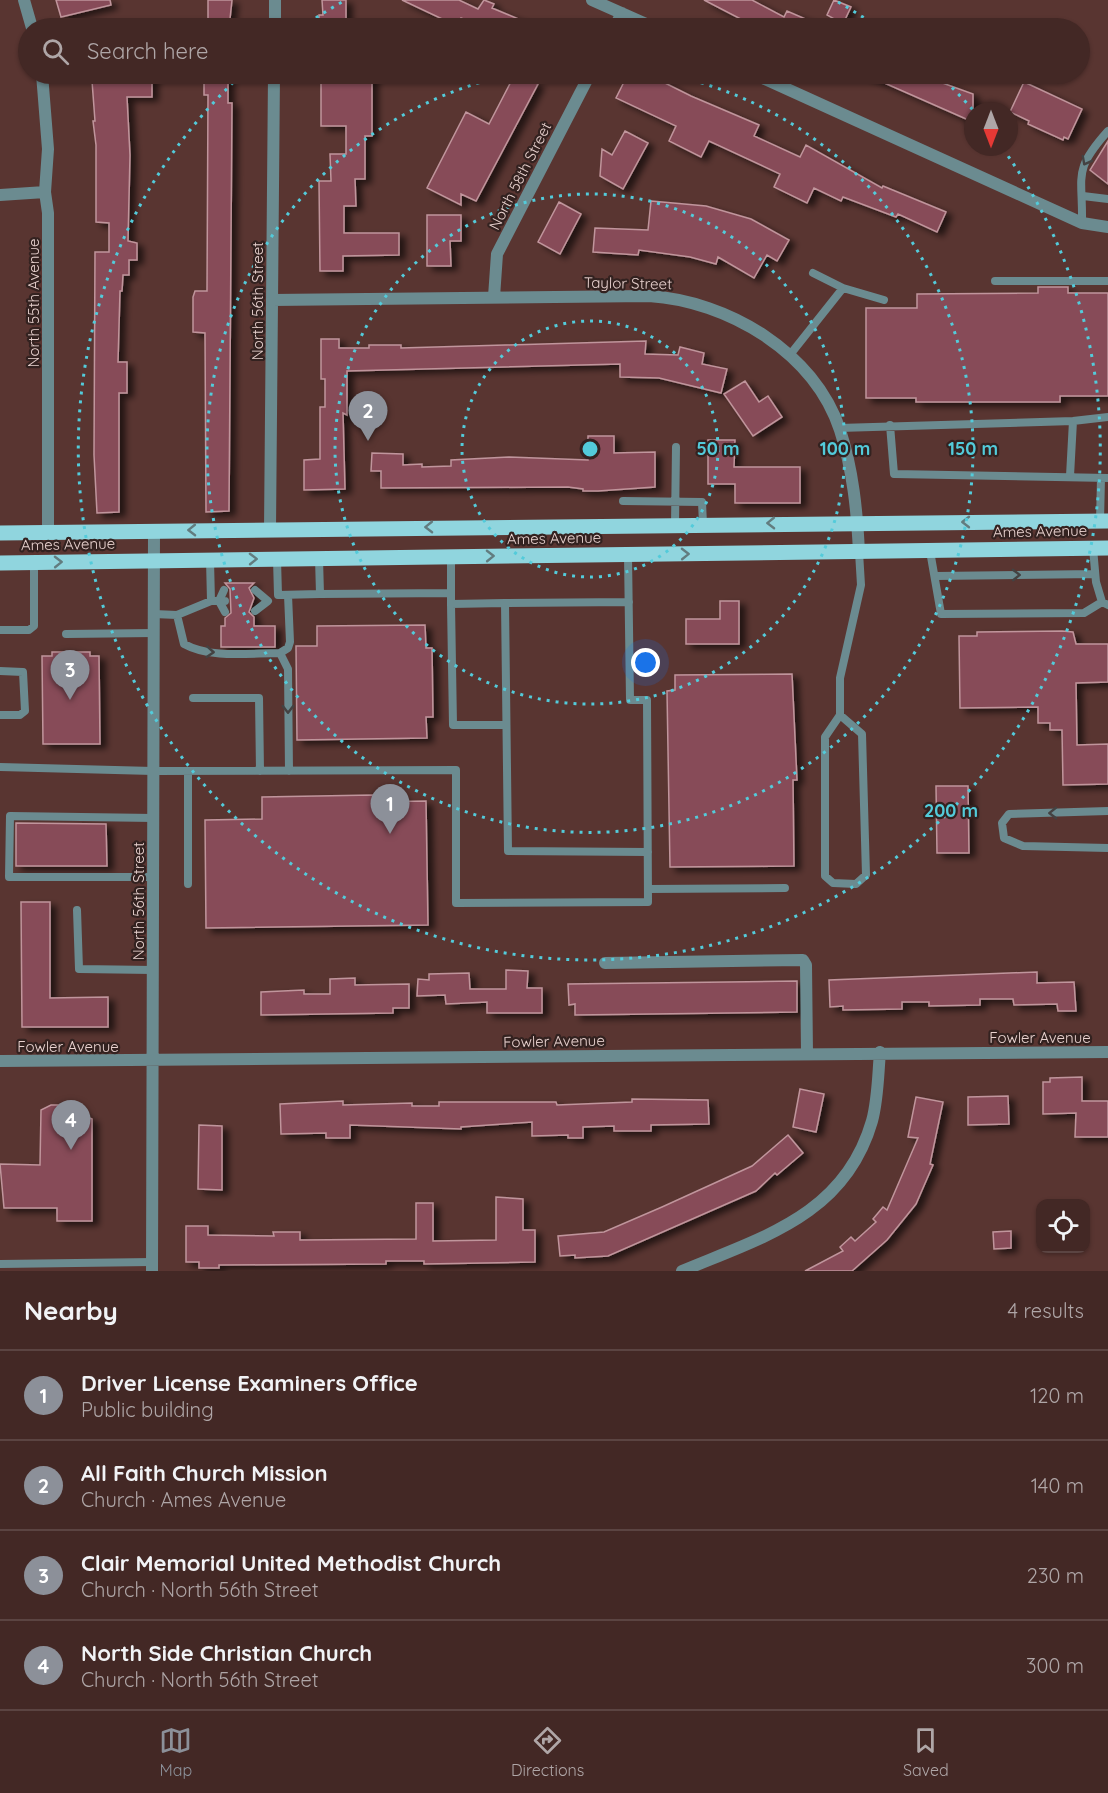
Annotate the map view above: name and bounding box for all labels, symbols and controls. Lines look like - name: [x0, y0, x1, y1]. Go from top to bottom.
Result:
- search box: [18, 18, 1090, 84]
- icon: search: [39, 35, 72, 68]
- text: Search here: [87, 37, 208, 65]
- north arrow: [964, 102, 1018, 156]
- street label: North 58th Street: [485, 119, 555, 233]
- one-way arrow: [1082, 155, 1093, 165]
- street label: North 55th Avenue: [24, 239, 43, 367]
- street label: North 56th Street: [248, 242, 267, 360]
- street label: Taylor Street: [584, 273, 672, 293]
- pin: 2: [348, 392, 388, 441]
- text: 50 m: [696, 437, 740, 460]
- text: 100 m: [820, 437, 870, 460]
- text: 150 m: [948, 437, 998, 460]
- centre of rings: [580, 439, 600, 459]
- one-way arrow: [961, 516, 970, 528]
- one-way arrow: [766, 517, 775, 529]
- one-way arrow: [424, 521, 433, 533]
- street label: Ames Avenue: [993, 521, 1087, 541]
- one-way arrow: [187, 524, 196, 536]
- street label: Ames Avenue: [507, 528, 601, 548]
- street label: Ames Avenue: [21, 534, 115, 554]
- one-way arrow: [681, 548, 690, 560]
- one-way arrow: [486, 550, 495, 562]
- one-way arrow: [249, 553, 258, 566]
- one-way arrow: [54, 556, 63, 568]
- one-way arrow: [1011, 569, 1020, 581]
- one-way arrow: [206, 645, 215, 658]
- your location: [631, 648, 660, 677]
- pin: 3: [50, 650, 90, 700]
- one-way arrow: [282, 705, 295, 714]
- pin: 1: [370, 784, 410, 834]
- text: 200 m: [924, 799, 978, 822]
- one-way arrow: [1048, 806, 1057, 819]
- street label: North 56th Street: [129, 842, 148, 960]
- street label: Fowler Avenue: [989, 1028, 1091, 1047]
- street label: Fowler Avenue: [503, 1031, 605, 1051]
- street label: Fowler Avenue: [17, 1037, 119, 1056]
- pin: 4: [52, 1100, 90, 1150]
- map controls: [1036, 1199, 1090, 1253]
- button: locate: [1036, 1199, 1090, 1253]
- text: Nearby: [24, 1294, 118, 1327]
- text: 4 results: [1008, 1298, 1084, 1323]
- text: Driver License Examiners Office: [81, 1369, 418, 1397]
- text: 1: [40, 1383, 47, 1408]
- text: 120 m: [1030, 1383, 1084, 1408]
- text: Public building: [81, 1397, 214, 1422]
- text: All Faith Church Mission: [81, 1459, 328, 1487]
- text: 2: [38, 1473, 49, 1498]
- text: 140 m: [1031, 1473, 1084, 1498]
- text: Church · Ames Avenue: [81, 1487, 286, 1512]
- text: Clair Memorial United Methodist Church: [81, 1549, 501, 1577]
- text: 3: [38, 1563, 49, 1588]
- text: 230 m: [1027, 1563, 1084, 1588]
- text: Church · North 56th Street: [81, 1577, 318, 1602]
- text: North Side Christian Church: [81, 1639, 372, 1667]
- text: 4: [38, 1653, 49, 1678]
- text: 300 m: [1026, 1653, 1084, 1678]
- text: Church · North 56th Street: [81, 1667, 318, 1692]
- tab: Map: [159, 1724, 192, 1780]
- tab: Directions: [511, 1724, 584, 1780]
- tab: Saved: [903, 1724, 949, 1780]

